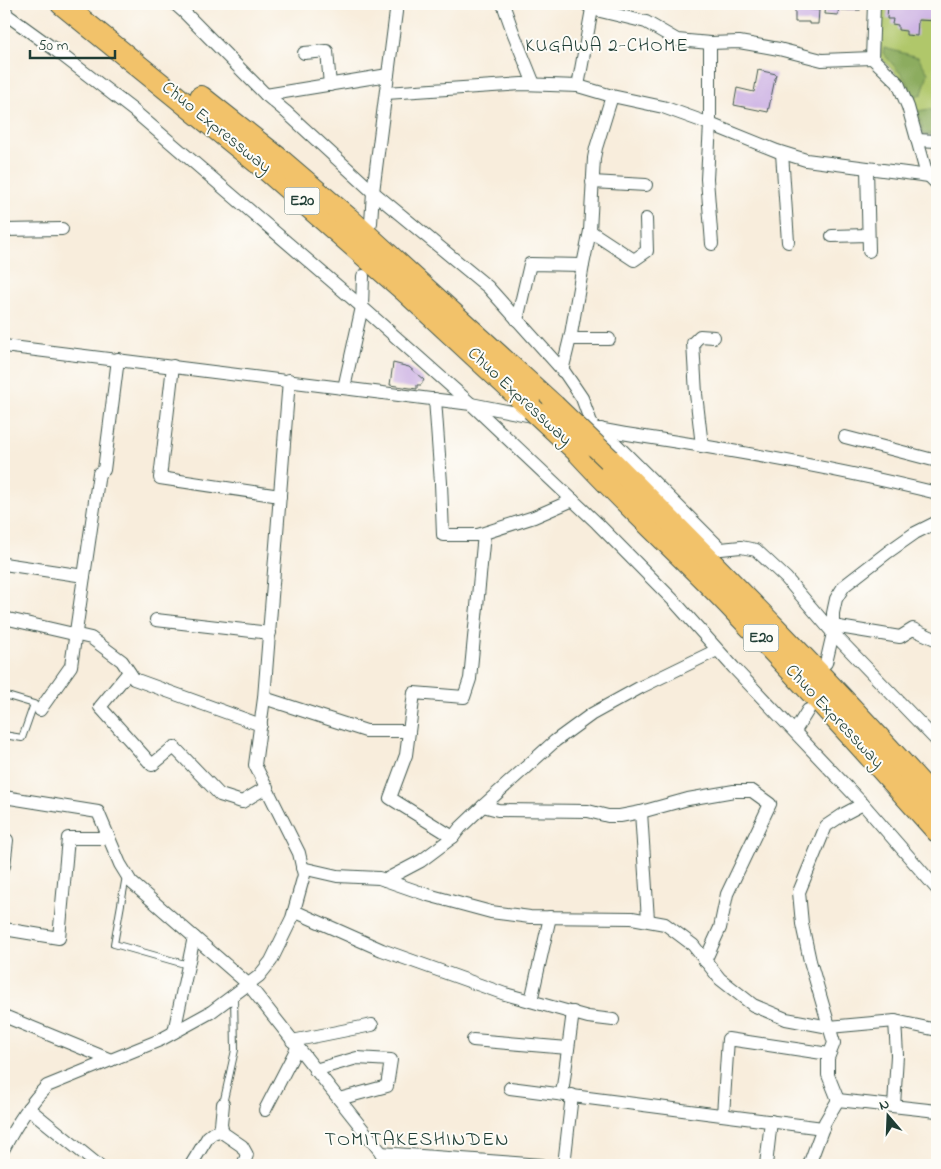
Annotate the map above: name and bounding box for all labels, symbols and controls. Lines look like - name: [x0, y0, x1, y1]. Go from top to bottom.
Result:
- scale bar: [30, 28, 115, 60]
- district label: KUGAWA 2-CHOME: [525, 33, 689, 60]
- text: 50 m: [38, 35, 69, 57]
- street label: Chuo Expressway: [155, 75, 277, 181]
- road number: E20: [284, 188, 320, 215]
- street label: Chuo Expressway: [461, 342, 577, 452]
- road number: E20: [744, 624, 778, 651]
- street label: Chuo Expressway: [779, 659, 889, 775]
- north arrow: [864, 1092, 914, 1142]
- text: N: [876, 1094, 892, 1117]
- district label: TOMITAKESHINDEN: [325, 1126, 510, 1155]

